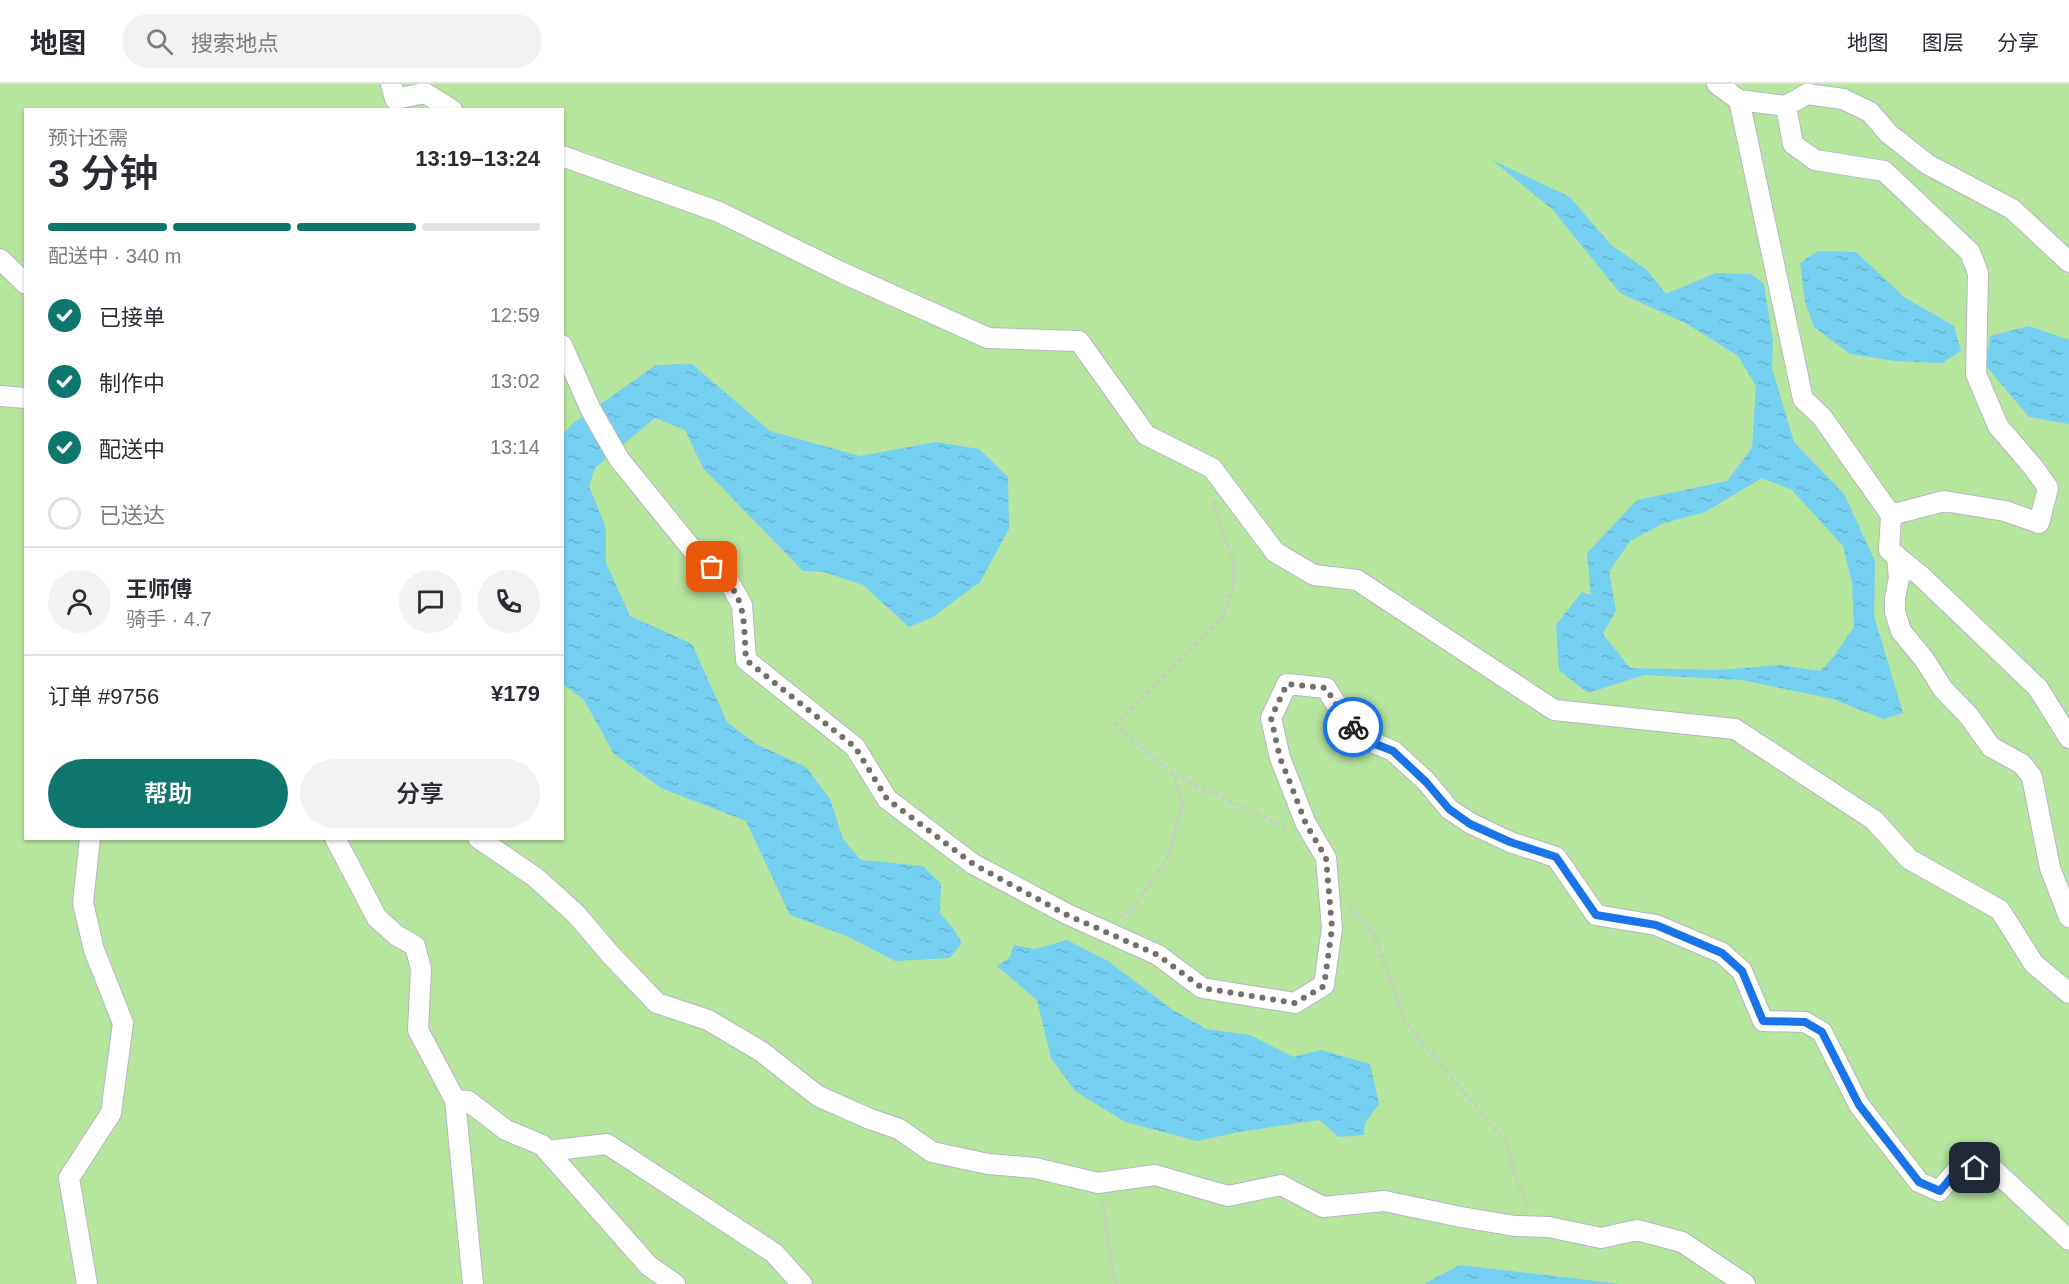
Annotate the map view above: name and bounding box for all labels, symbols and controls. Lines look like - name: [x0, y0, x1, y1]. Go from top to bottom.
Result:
- search box: [122, 14, 542, 68]
- icon: search: [143, 25, 176, 58]
- text: 地图: [30, 28, 86, 59]
- text: 搜索地点: [191, 31, 279, 56]
- text: 地图: [1847, 31, 1889, 54]
- text: 图层: [1922, 31, 1964, 54]
- text: 分享: [1997, 31, 2039, 54]
- text: 预计还需: [48, 127, 128, 149]
- text: 13:19–13:24: [415, 146, 540, 171]
- text: 3 分钟: [48, 152, 159, 195]
- text: 配送中 · 340 m: [48, 245, 181, 267]
- icon: check: [48, 299, 81, 332]
- text: 12:59: [490, 304, 540, 326]
- text: 已接单: [99, 305, 165, 330]
- icon: check: [48, 365, 81, 398]
- text: 13:02: [490, 370, 540, 392]
- text: 制作中: [99, 371, 165, 396]
- icon: check: [48, 431, 81, 464]
- text: 13:14: [490, 436, 540, 458]
- text: 配送中: [99, 437, 165, 462]
- text: 已送达: [99, 503, 165, 528]
- pin: [686, 541, 737, 592]
- icon: bag: [695, 550, 728, 583]
- button: person: [48, 570, 111, 633]
- button: chat: [399, 570, 462, 633]
- button: phone: [477, 570, 540, 633]
- text: 王师傅: [126, 577, 192, 602]
- text: 骑手 · 4.7: [126, 608, 212, 630]
- text: ¥179: [491, 681, 540, 706]
- text: 订单 #9756: [48, 684, 159, 709]
- courier: [1323, 697, 1383, 757]
- icon: bike: [1337, 711, 1370, 744]
- button: 帮助: [48, 759, 288, 828]
- button: 分享: [300, 759, 540, 828]
- pin: [1949, 1142, 2000, 1193]
- icon: home: [1958, 1151, 1991, 1184]

